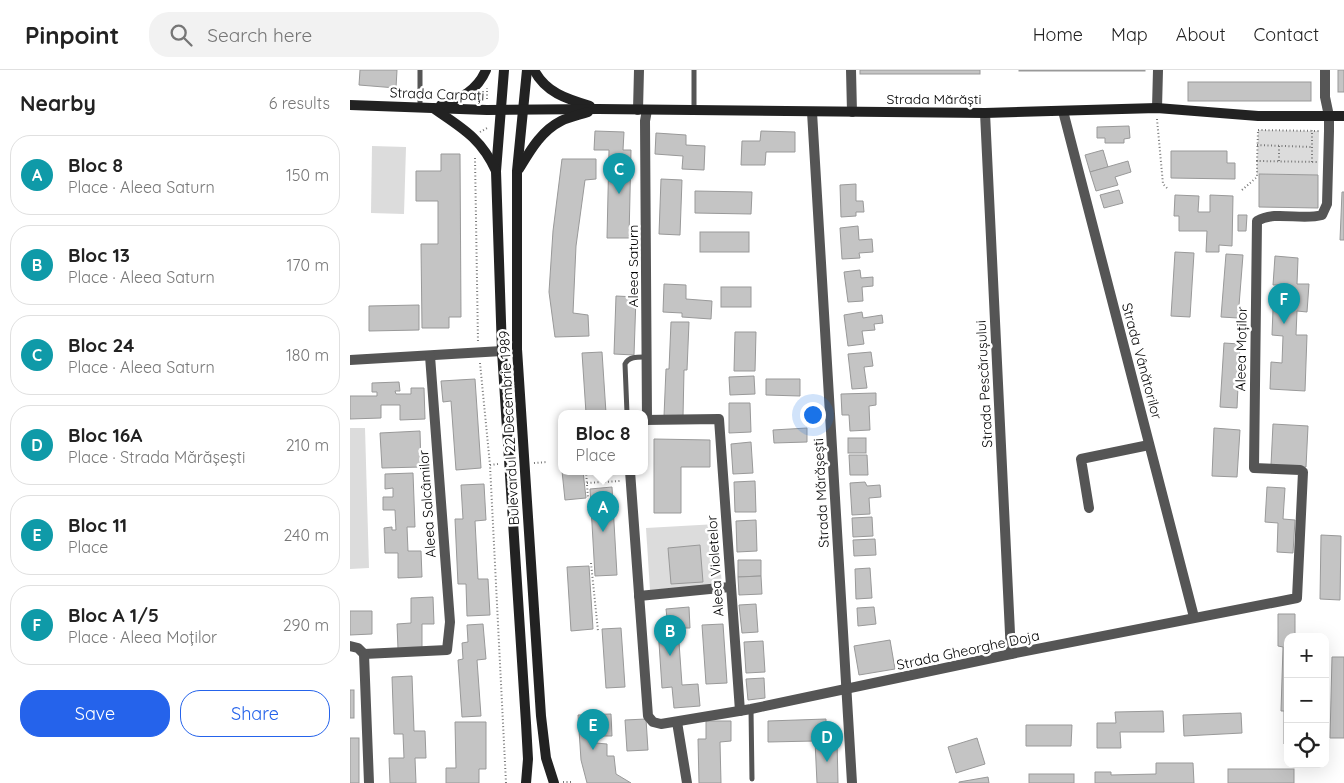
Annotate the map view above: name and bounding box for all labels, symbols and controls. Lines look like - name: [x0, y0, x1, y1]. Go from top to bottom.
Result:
- search box: [149, 12, 499, 57]
- text: Pinpoint: [25, 20, 119, 50]
- icon: search: [167, 21, 195, 49]
- text: Search here: [207, 23, 312, 47]
- text: Home: [1033, 23, 1083, 46]
- text: Map: [1111, 23, 1148, 46]
- text: About: [1176, 23, 1226, 46]
- text: Contact: [1254, 23, 1319, 46]
- street label: Strada Carpați: [389, 83, 485, 105]
- text: Nearby: [20, 90, 96, 116]
- street label: Strada Mărăști: [886, 90, 982, 108]
- text: 6 results: [269, 93, 330, 113]
- text: Bloc 8: [68, 153, 123, 177]
- pin: C: [603, 153, 635, 194]
- text: A: [32, 165, 42, 185]
- text: 150 m: [286, 165, 329, 185]
- text: Place · Aleea Saturn: [68, 177, 215, 197]
- street label: Aleea Saturn: [624, 225, 642, 307]
- text: Bloc 13: [68, 243, 130, 267]
- text: B: [32, 255, 42, 275]
- text: 170 m: [286, 255, 329, 275]
- text: Place · Aleea Saturn: [68, 267, 215, 287]
- pin: F: [1268, 283, 1300, 324]
- street label: Strada Vânătorilor: [1118, 301, 1166, 422]
- street label: Aleea Moților: [1231, 306, 1251, 392]
- street label: Strada Pescărușului: [972, 320, 996, 448]
- street label: Bulevardul 22 Decembrie 1989: [495, 330, 523, 526]
- text: Bloc 24: [68, 333, 134, 357]
- text: C: [32, 345, 42, 365]
- text: 180 m: [286, 345, 329, 365]
- text: Place · Aleea Saturn: [68, 357, 215, 377]
- your location: [800, 402, 826, 428]
- popup: [558, 410, 648, 475]
- text: Bloc 8: [576, 421, 630, 445]
- text: Bloc 16A: [68, 423, 142, 447]
- text: D: [31, 435, 43, 455]
- text: 210 m: [286, 435, 329, 455]
- street label: Strada Mărășești: [809, 438, 833, 548]
- text: Place: [576, 445, 616, 465]
- text: Place · Strada Mărășești: [68, 447, 245, 467]
- street label: Aleea Salcâmilor: [414, 449, 440, 559]
- pin: A: [587, 491, 619, 532]
- text: Bloc 11: [68, 513, 127, 537]
- street label: Aleea Violetelor: [702, 514, 728, 617]
- text: E: [32, 525, 42, 545]
- text: 240 m: [283, 525, 329, 545]
- text: Place: [68, 537, 108, 557]
- text: Bloc A 1/5: [68, 603, 159, 627]
- text: F: [33, 615, 42, 635]
- text: 290 m: [283, 615, 329, 635]
- pin: B: [654, 615, 686, 656]
- street label: Strada Gheorghe Doja: [895, 626, 1041, 674]
- text: Place · Aleea Moților: [68, 627, 217, 647]
- map controls: [1284, 633, 1329, 768]
- button: +: [1284, 633, 1329, 678]
- button: −: [1284, 678, 1329, 723]
- button: Save: [20, 690, 170, 737]
- button: Share: [180, 690, 330, 737]
- pin: E: [577, 709, 609, 750]
- pin: D: [811, 721, 843, 762]
- button: locate: [1284, 723, 1329, 768]

